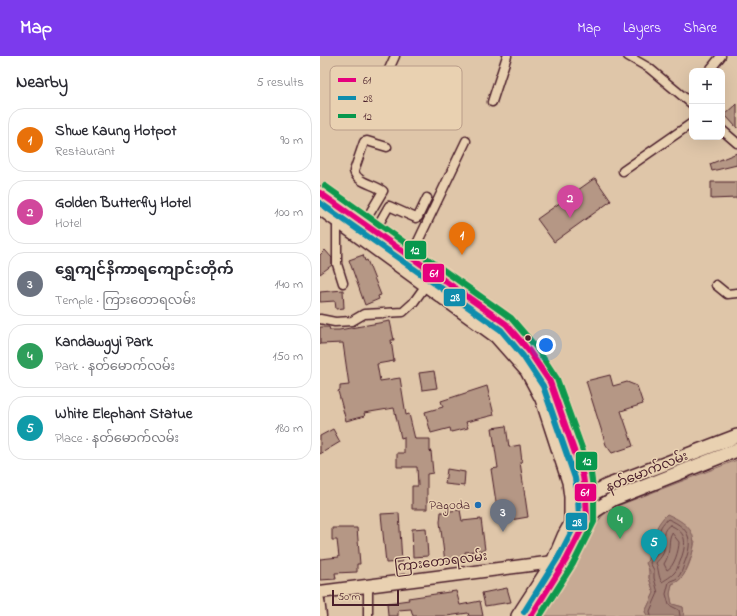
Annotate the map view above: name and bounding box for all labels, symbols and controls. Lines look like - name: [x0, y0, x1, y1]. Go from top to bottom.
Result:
- text: Map: [20, 15, 52, 42]
- text: Map: [577, 18, 601, 39]
- text: Layers: [623, 18, 661, 39]
- text: Share: [683, 18, 717, 39]
- legend: [330, 66, 462, 130]
- map controls: [689, 68, 725, 140]
- button: +: [689, 68, 725, 104]
- text: Nearby: [16, 70, 68, 95]
- text: 5 results: [256, 73, 304, 92]
- text: 61: [363, 73, 372, 89]
- text: 28: [363, 91, 373, 107]
- button: −: [689, 104, 725, 140]
- text: 12: [363, 109, 372, 125]
- text: Shwe Kaung Hotpot: [55, 120, 176, 142]
- text: 1: [28, 131, 32, 150]
- text: 90 m: [280, 131, 303, 150]
- text: Restaurant: [55, 142, 115, 161]
- pin: 2: [557, 185, 583, 218]
- text: Golden Butterfly Hotel: [55, 192, 191, 214]
- text: 2: [27, 203, 33, 222]
- text: 100 m: [274, 203, 303, 222]
- text: Hotel: [55, 214, 82, 233]
- pin: 1: [449, 222, 475, 255]
- line badge: 12: [404, 240, 427, 260]
- text: 12: [411, 243, 420, 259]
- text: ရွှေကျင်နိကာရကျောင်းတိုက်: [55, 259, 234, 281]
- line badge: 61: [422, 263, 445, 283]
- text: 61: [429, 266, 439, 282]
- text: 3: [27, 275, 33, 294]
- text: 140 m: [275, 275, 303, 294]
- line badge: 28: [443, 288, 466, 307]
- text: 28: [449, 290, 461, 306]
- text: Temple · ကြားတောရလမ်း: [55, 291, 196, 310]
- text: Kandawgyi Park: [55, 331, 153, 353]
- unlabelled marker: [523, 333, 533, 343]
- your location: [536, 335, 556, 355]
- text: 4: [27, 347, 33, 366]
- text: 150 m: [272, 347, 303, 366]
- text: Park · နတ်မောက်လမ်း: [55, 357, 175, 376]
- text: White Elephant Statue: [55, 403, 192, 425]
- text: 5: [26, 419, 34, 438]
- text: 180 m: [275, 419, 303, 438]
- text: Place · နတ်မောက်လမ်း: [55, 429, 179, 448]
- street label: နတ်မောက်လမ်း: [603, 447, 691, 497]
- line badge: 12: [575, 451, 598, 471]
- text: 12: [583, 454, 592, 470]
- line badge: 61: [574, 483, 597, 502]
- text: 61: [580, 485, 590, 501]
- place label: Pagoda: [429, 496, 470, 516]
- pin: 3: [490, 499, 516, 532]
- marker: Pagoda: [473, 500, 483, 510]
- pin: 4: [607, 506, 633, 539]
- line badge: 28: [565, 512, 588, 531]
- text: 28: [571, 515, 583, 531]
- pin: 5: [641, 529, 667, 562]
- street label: ကြားတောရလမ်း: [393, 547, 489, 577]
- scale bar: [332, 588, 399, 607]
- text: 50 m: [338, 589, 360, 605]

